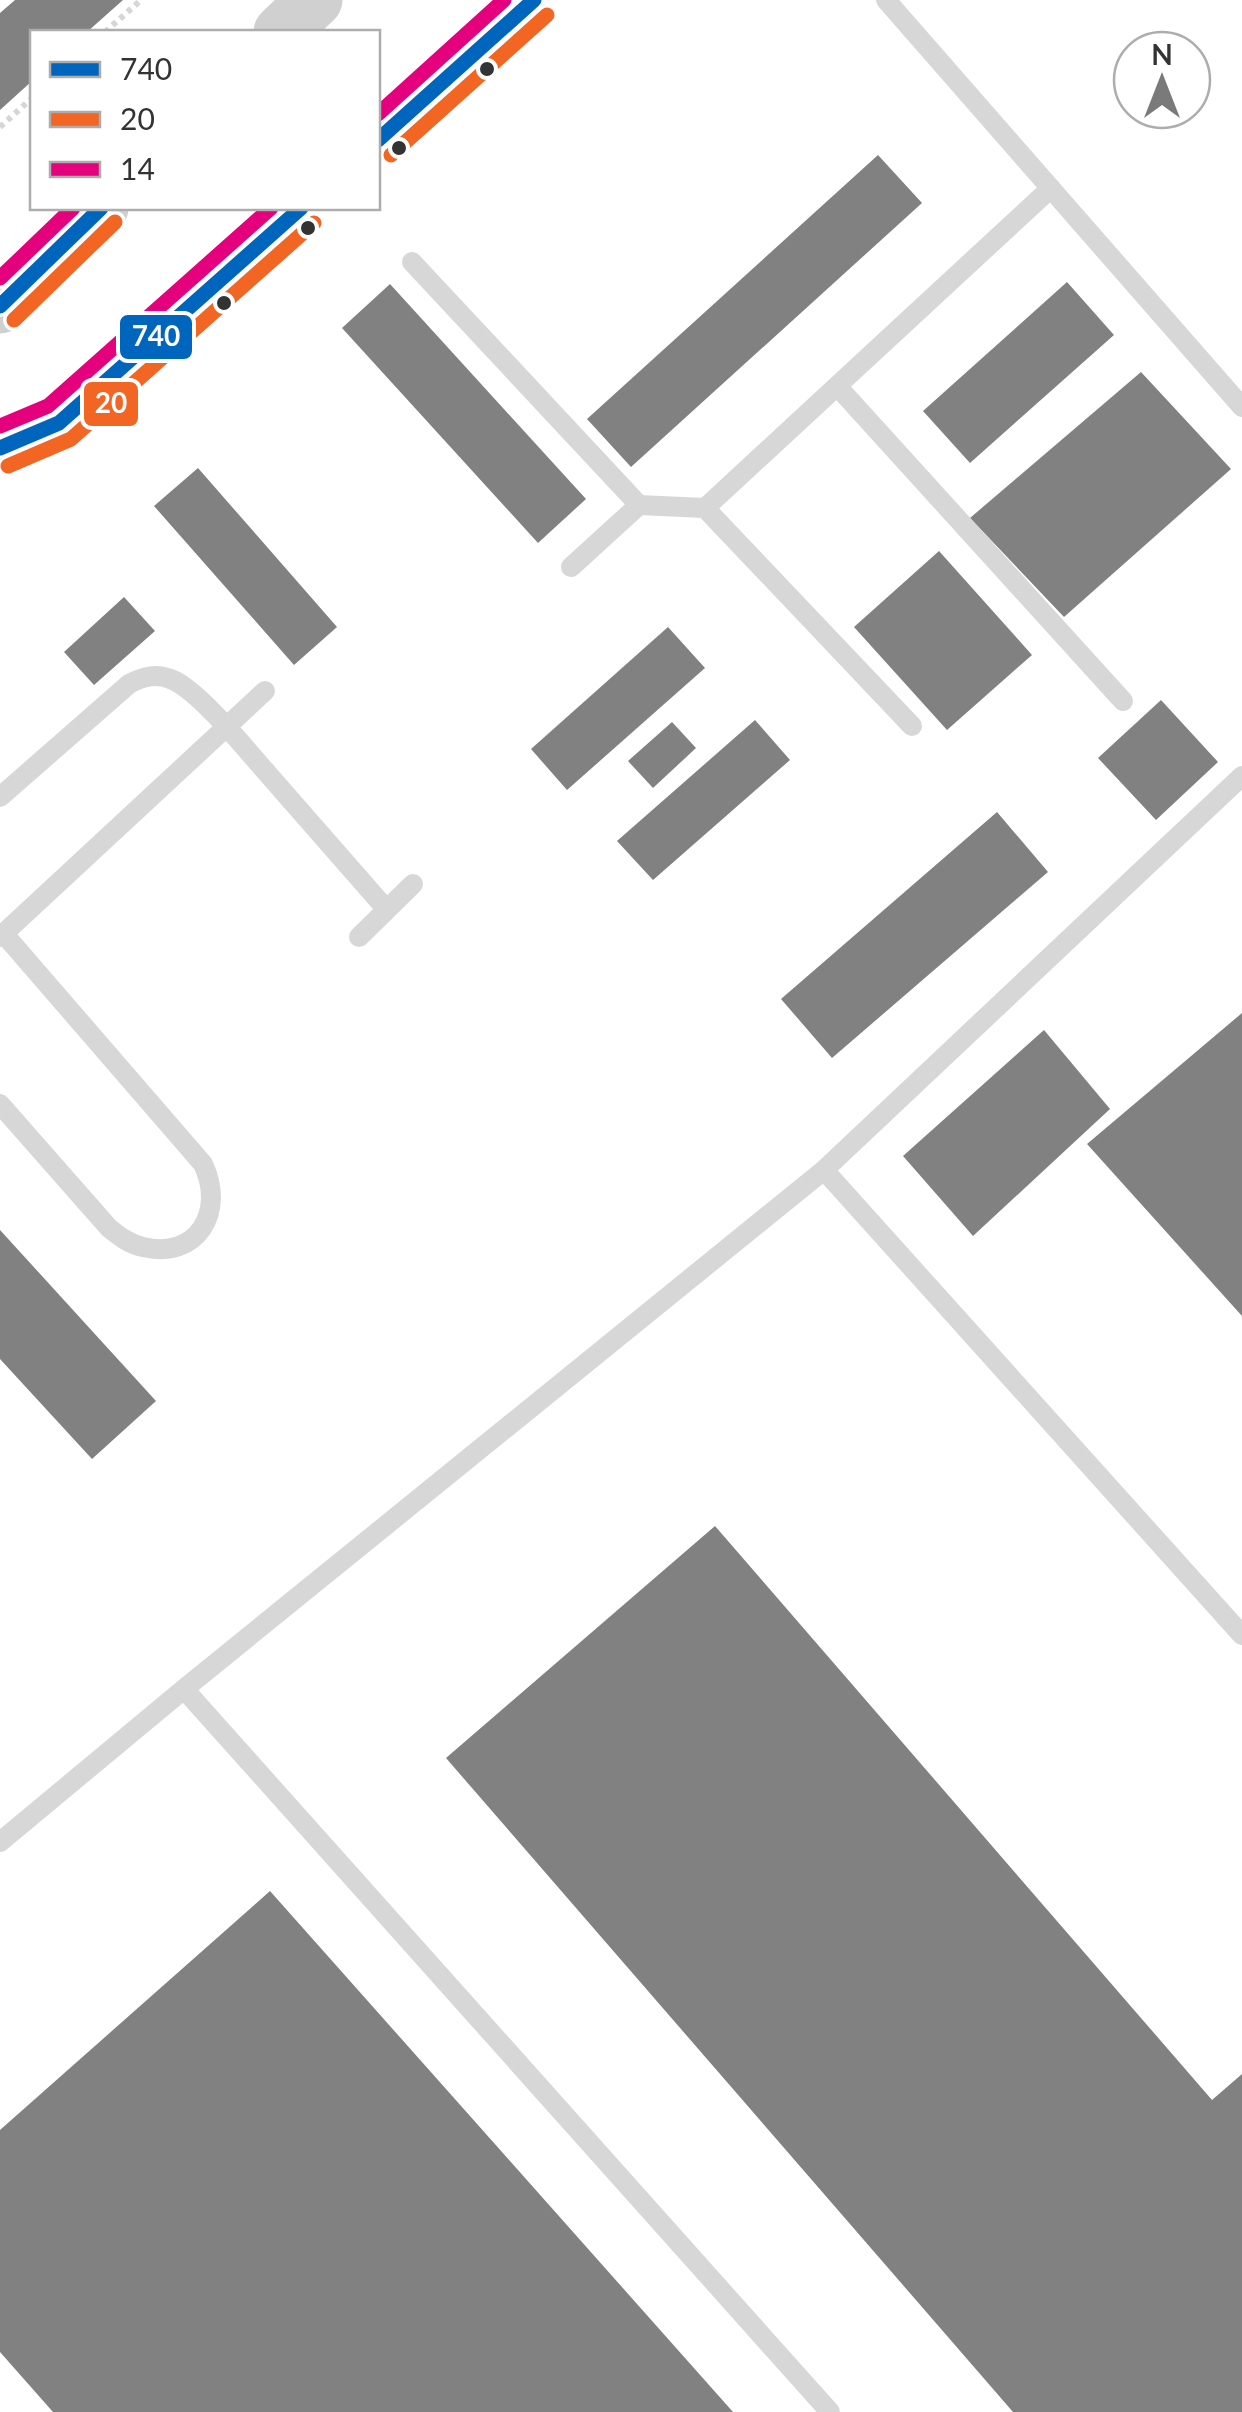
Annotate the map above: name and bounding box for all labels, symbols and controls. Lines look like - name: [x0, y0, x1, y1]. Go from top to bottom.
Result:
- legend: [30, 30, 380, 210]
- north arrow: [1112, 30, 1212, 130]
- text: N: [1151, 37, 1173, 71]
- text: 740: [120, 50, 172, 86]
- unlabelled marker: [477, 59, 497, 79]
- text: 20: [120, 100, 155, 136]
- unlabelled marker: [389, 138, 409, 158]
- text: 14: [120, 150, 155, 186]
- unlabelled marker: [298, 218, 318, 238]
- unlabelled marker: [214, 293, 234, 313]
- line badge: 740: [118, 313, 194, 361]
- text: 740: [132, 318, 180, 352]
- line badge: 20: [82, 380, 140, 428]
- text: 20: [95, 385, 127, 419]

